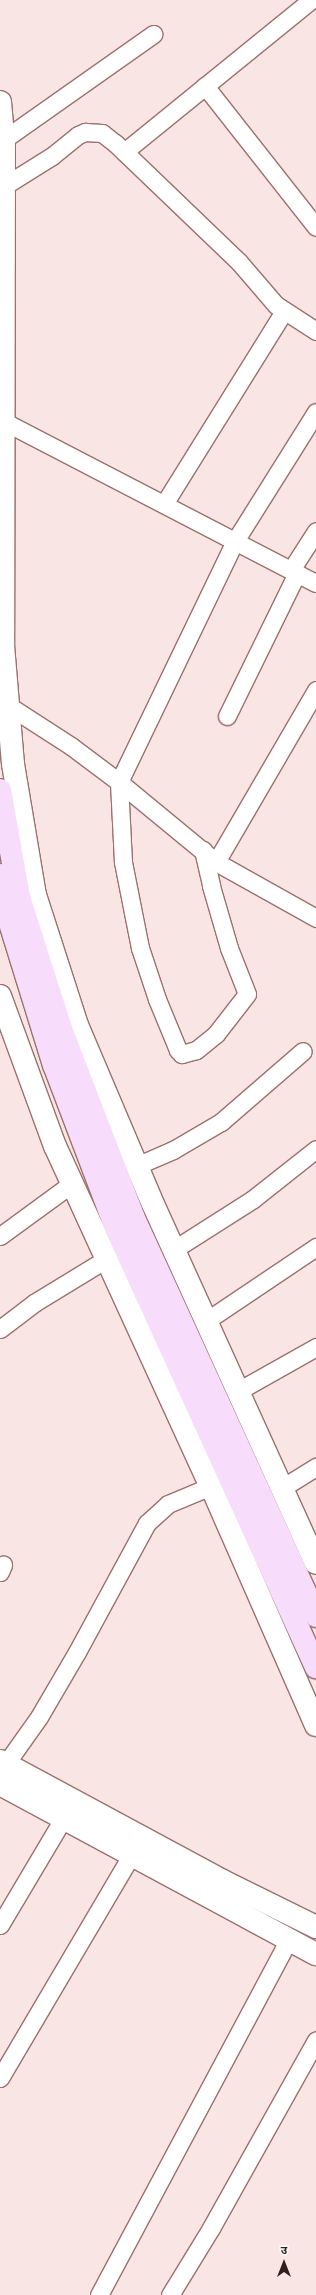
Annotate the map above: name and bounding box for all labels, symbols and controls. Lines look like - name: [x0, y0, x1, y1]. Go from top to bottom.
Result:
- north arrow: [264, 2243, 304, 2283]
- text: उ: [281, 2243, 287, 2258]

